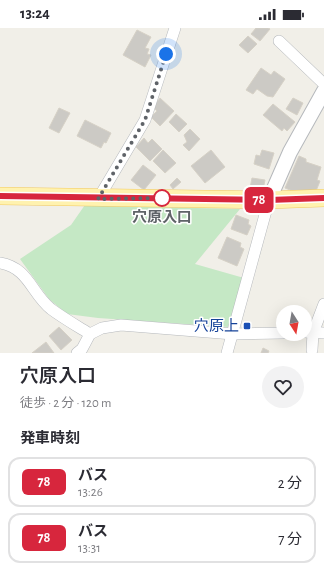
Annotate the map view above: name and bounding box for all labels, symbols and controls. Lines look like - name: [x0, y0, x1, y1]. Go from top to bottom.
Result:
- text: 13:24: [20, 6, 50, 21]
- your location: [156, 44, 176, 64]
- line badge: 78: [241, 187, 277, 213]
- marker: 穴原入口: [153, 189, 171, 207]
- text: 78: [253, 193, 265, 207]
- place label: 穴原入口: [132, 209, 192, 225]
- north arrow: [276, 305, 312, 341]
- map controls: [276, 305, 312, 341]
- place label: 穴原上: [194, 318, 239, 334]
- marker: 穴原上: [242, 321, 252, 331]
- button: heart: [262, 366, 304, 408]
- text: 穴原入口: [20, 367, 96, 386]
- text: 徒歩 · 2 分 · 120 m: [20, 397, 111, 410]
- text: 発車時刻: [20, 431, 80, 446]
- text: バス: [78, 468, 108, 483]
- text: 78: [38, 475, 50, 489]
- text: 2 分: [278, 476, 302, 491]
- text: 13:26: [78, 486, 103, 499]
- text: バス: [78, 524, 108, 539]
- text: 78: [38, 531, 50, 545]
- text: 7 分: [278, 532, 302, 547]
- text: 13:31: [78, 542, 101, 555]

